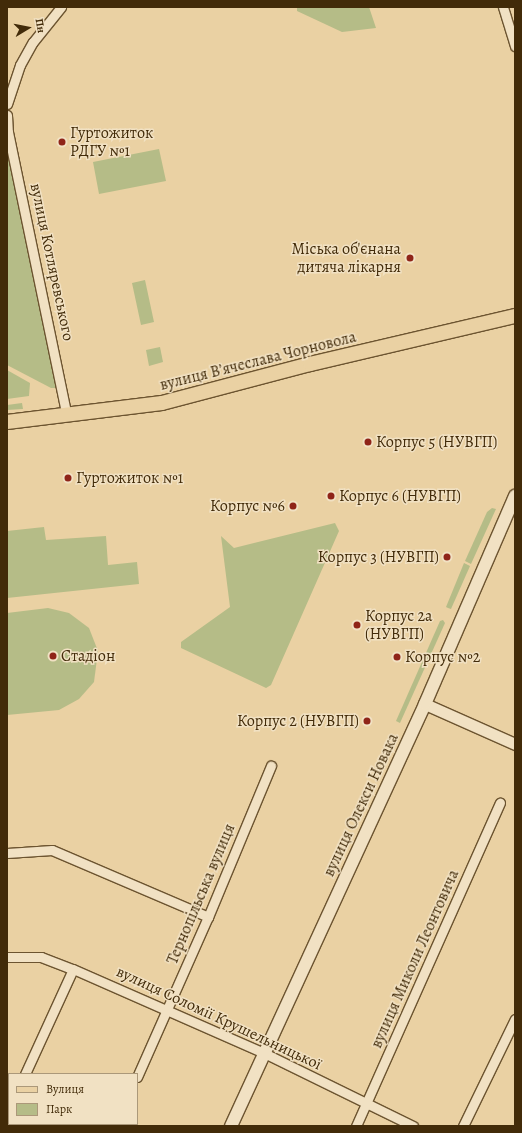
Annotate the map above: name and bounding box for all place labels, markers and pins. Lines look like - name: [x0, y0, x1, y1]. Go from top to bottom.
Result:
- place label: Гуртожиток РДГУ №1: [70, 123, 153, 161]
- marker: Гуртожиток РДГУ №1: [57, 137, 67, 147]
- place label: Міська об'єнана дитяча лікарня: [292, 239, 401, 277]
- marker: Міська об'єнана дитяча лікарня: [404, 252, 416, 264]
- place label: Корпус 5 (НУВГП): [376, 432, 497, 452]
- marker: Корпус 5 (НУВГП): [363, 437, 373, 447]
- place label: Гуртожиток №1: [76, 468, 183, 488]
- marker: Гуртожиток №1: [63, 473, 73, 483]
- place label: Корпус 6 (НУВГП): [339, 486, 461, 506]
- marker: Корпус 6 (НУВГП): [326, 491, 336, 501]
- place label: Корпус №6: [210, 496, 285, 516]
- marker: Корпус №6: [288, 501, 298, 511]
- place label: Корпус 3 (НУВГП): [318, 547, 439, 567]
- marker: Корпус 3 (НУВГП): [442, 552, 452, 562]
- place label: Корпус 2а (НУВГП): [365, 606, 432, 644]
- marker: Корпус 2а (НУВГП): [352, 620, 362, 630]
- place label: Стадіон: [61, 646, 115, 666]
- place label: Корпус №2: [405, 647, 480, 667]
- marker: Стадіон: [48, 651, 58, 661]
- marker: Корпус №2: [392, 652, 402, 662]
- place label: Корпус 2 (НУВГП): [237, 711, 359, 731]
- marker: Корпус 2 (НУВГП): [362, 716, 372, 726]

